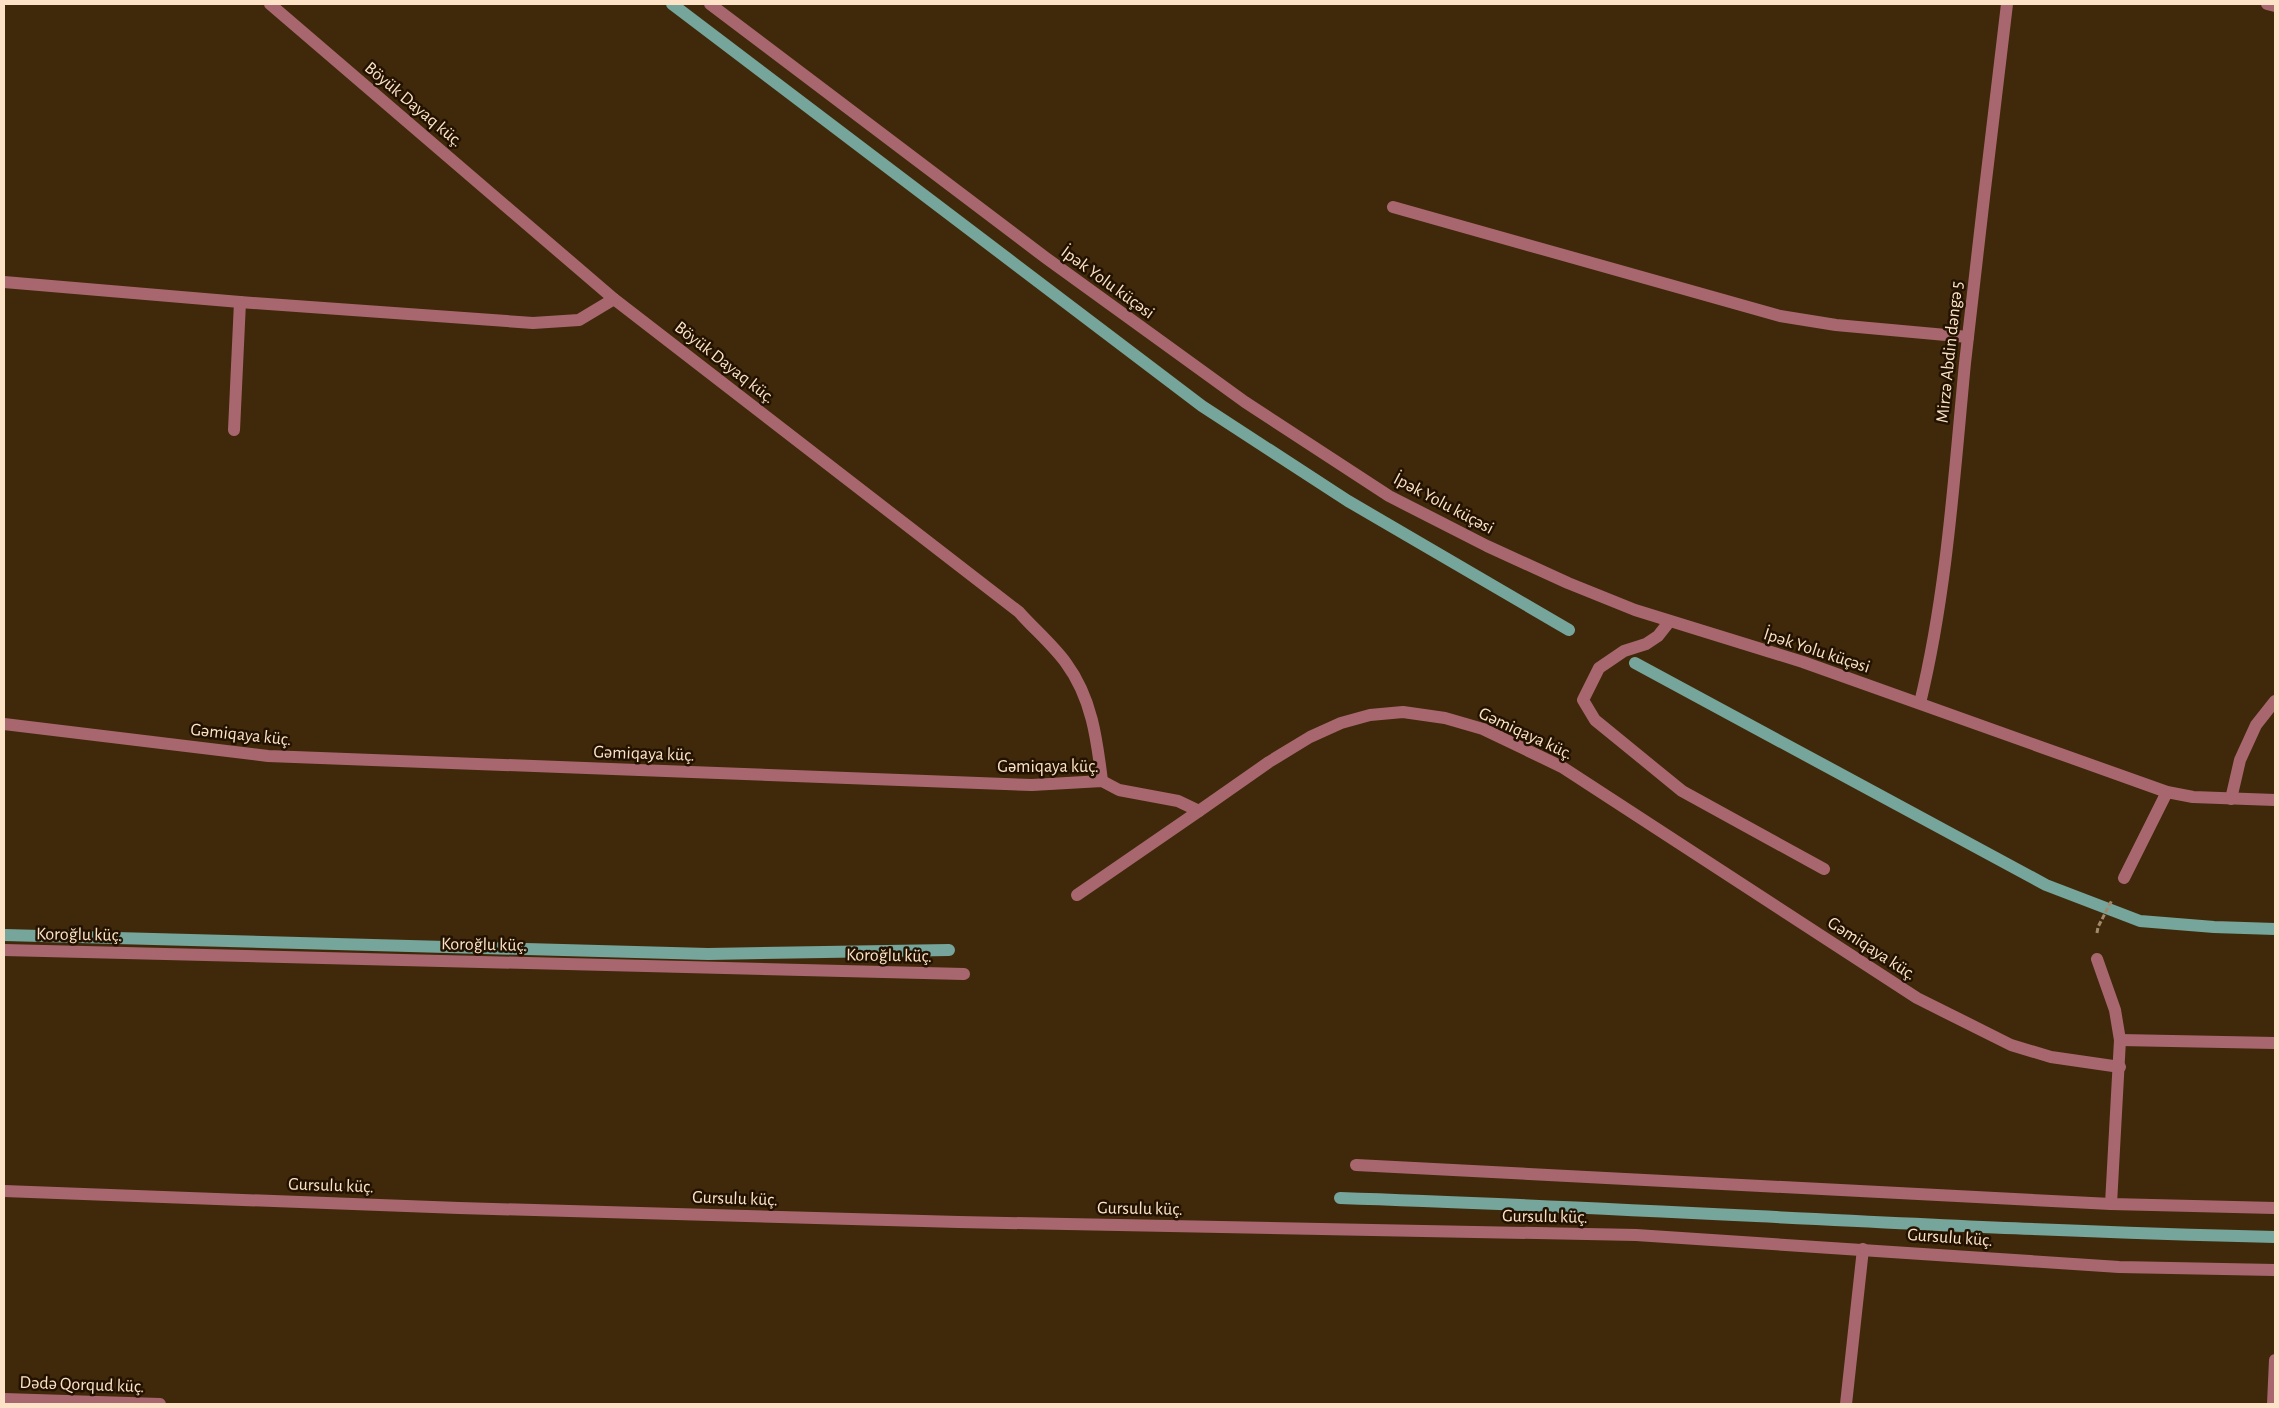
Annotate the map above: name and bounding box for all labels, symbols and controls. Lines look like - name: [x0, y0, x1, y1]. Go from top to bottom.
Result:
- street label: Böyük Dayaq küç.: [361, 59, 466, 151]
- street label: İpək Yolu küçəsi: [1057, 241, 1159, 323]
- street label: Mirzə Abdin dəngə 5: [1934, 280, 1966, 424]
- street label: Böyük Dayaq küç.: [671, 318, 778, 407]
- street label: İpək Yolu küçəsi: [1390, 468, 1498, 538]
- street label: İpək Yolu küçəsi: [1761, 623, 1873, 677]
- street label: Gəmiqaya küç.: [1476, 704, 1575, 763]
- street label: Gəmiqaya küç.: [190, 721, 292, 749]
- street label: Gəmiqaya küç.: [593, 743, 695, 765]
- street label: Gəmiqaya küç.: [997, 758, 1099, 776]
- street label: Gəmiqaya küç.: [1824, 914, 1919, 984]
- street label: Koroğlu küç.: [36, 925, 122, 945]
- street label: Koroğlu küç.: [441, 935, 527, 955]
- street label: Koroğlu küç.: [846, 946, 932, 966]
- street label: Gursulu küç.: [288, 1176, 374, 1196]
- street label: Gursulu küç.: [692, 1189, 778, 1209]
- street label: Gursulu küç.: [1097, 1199, 1183, 1219]
- street label: Gursulu küç.: [1502, 1207, 1588, 1227]
- street label: Gursulu küç.: [1907, 1226, 1993, 1250]
- street label: Dədə Qorqud küç.: [19, 1374, 145, 1396]

